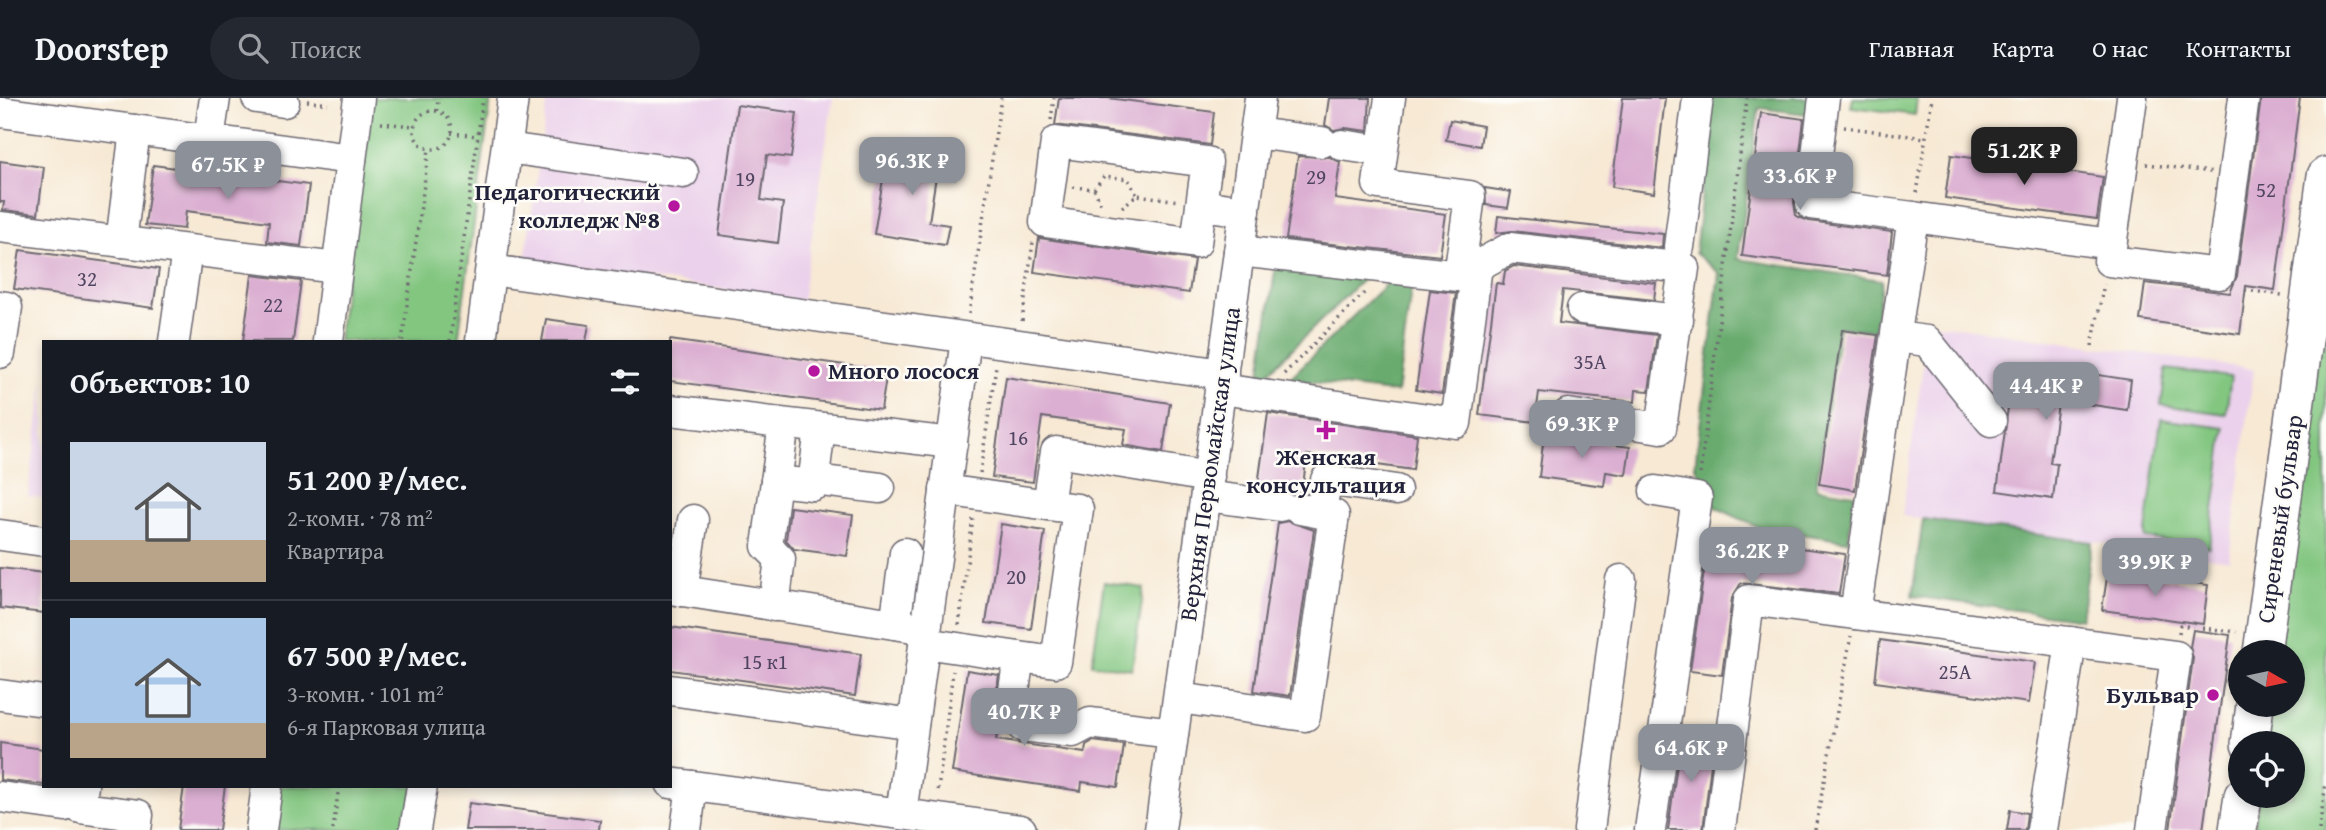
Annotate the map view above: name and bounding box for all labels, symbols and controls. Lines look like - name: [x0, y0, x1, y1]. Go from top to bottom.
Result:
- search box: [210, 17, 700, 80]
- text: Doorstep: [35, 24, 168, 72]
- icon: search: [234, 29, 272, 67]
- text: Поиск: [290, 29, 361, 68]
- text: Главная: [1869, 31, 1954, 66]
- text: Карта: [1992, 31, 2054, 66]
- text: О нас: [2092, 31, 2148, 66]
- text: Контакты: [2186, 31, 2291, 66]
- pin: 51.2K ₽: [1959, 127, 2089, 187]
- text: 51.2K ₽: [1987, 133, 2061, 166]
- pin: 96.3K ₽: [847, 138, 977, 197]
- pin: 67.5K ₽: [163, 141, 293, 201]
- text: 96.3K ₽: [875, 143, 949, 176]
- text: 67.5K ₽: [191, 147, 265, 180]
- pin: 33.6K ₽: [1735, 152, 1865, 212]
- text: 33.6K ₽: [1763, 158, 1837, 191]
- house number: 29: [1306, 161, 1326, 192]
- house number: 19: [735, 163, 755, 194]
- place label: Педагогический колледж №8: [475, 174, 660, 237]
- house number: 52: [2256, 174, 2276, 205]
- marker: Педагогический колледж №8: [666, 198, 682, 214]
- house number: 32: [77, 263, 97, 294]
- house number: 22: [263, 289, 283, 320]
- street label: Верхняя Первомайская улица: [1170, 304, 1249, 623]
- house number: 35А: [1574, 346, 1607, 377]
- place label: Много лосося: [828, 353, 979, 388]
- text: Объектов: 10: [70, 360, 250, 404]
- pin: 44.4K ₽: [1981, 362, 2111, 422]
- icon: filters: [606, 363, 644, 401]
- marker: Много лосося: [806, 363, 822, 379]
- text: 44.4K ₽: [2009, 368, 2083, 401]
- pin: 69.3K ₽: [1517, 400, 1647, 460]
- text: 69.3K ₽: [1545, 406, 1619, 439]
- street label: Сиреневый бульвар: [2248, 413, 2311, 625]
- marker: Женская консультация: [1316, 420, 1336, 440]
- house number: 16: [1008, 422, 1028, 453]
- place label: Женская консультация: [1246, 439, 1406, 502]
- text: 51 200 ₽/мес.: [287, 457, 468, 501]
- icon: home: [126, 470, 210, 554]
- text: 2-комн. · 78 m²: [287, 501, 433, 534]
- pin: 36.2K ₽: [1687, 528, 1817, 587]
- text: 36.2K ₽: [1715, 533, 1789, 566]
- text: Квартира: [287, 534, 384, 567]
- pin: 39.9K ₽: [2090, 538, 2220, 598]
- text: 39.9K ₽: [2118, 544, 2192, 577]
- house number: 20: [1006, 561, 1026, 592]
- text: 67 500 ₽/мес.: [287, 633, 468, 677]
- north arrow: [2228, 640, 2305, 718]
- map controls: [2228, 640, 2305, 808]
- icon: home: [126, 646, 210, 730]
- house number: 15 к1: [742, 646, 788, 677]
- house number: 25А: [1939, 656, 1972, 687]
- text: 3-комн. · 101 m²: [287, 677, 444, 710]
- place label: Бульвар: [2107, 677, 2199, 712]
- marker: Бульвар: [2205, 687, 2221, 703]
- pin: 40.7K ₽: [959, 688, 1089, 748]
- text: 40.7K ₽: [987, 694, 1061, 727]
- text: 6-я Парковая улица: [287, 710, 486, 743]
- pin: 64.6K ₽: [1626, 724, 1756, 784]
- text: 64.6K ₽: [1654, 730, 1728, 763]
- button: locate: [2228, 731, 2305, 808]

